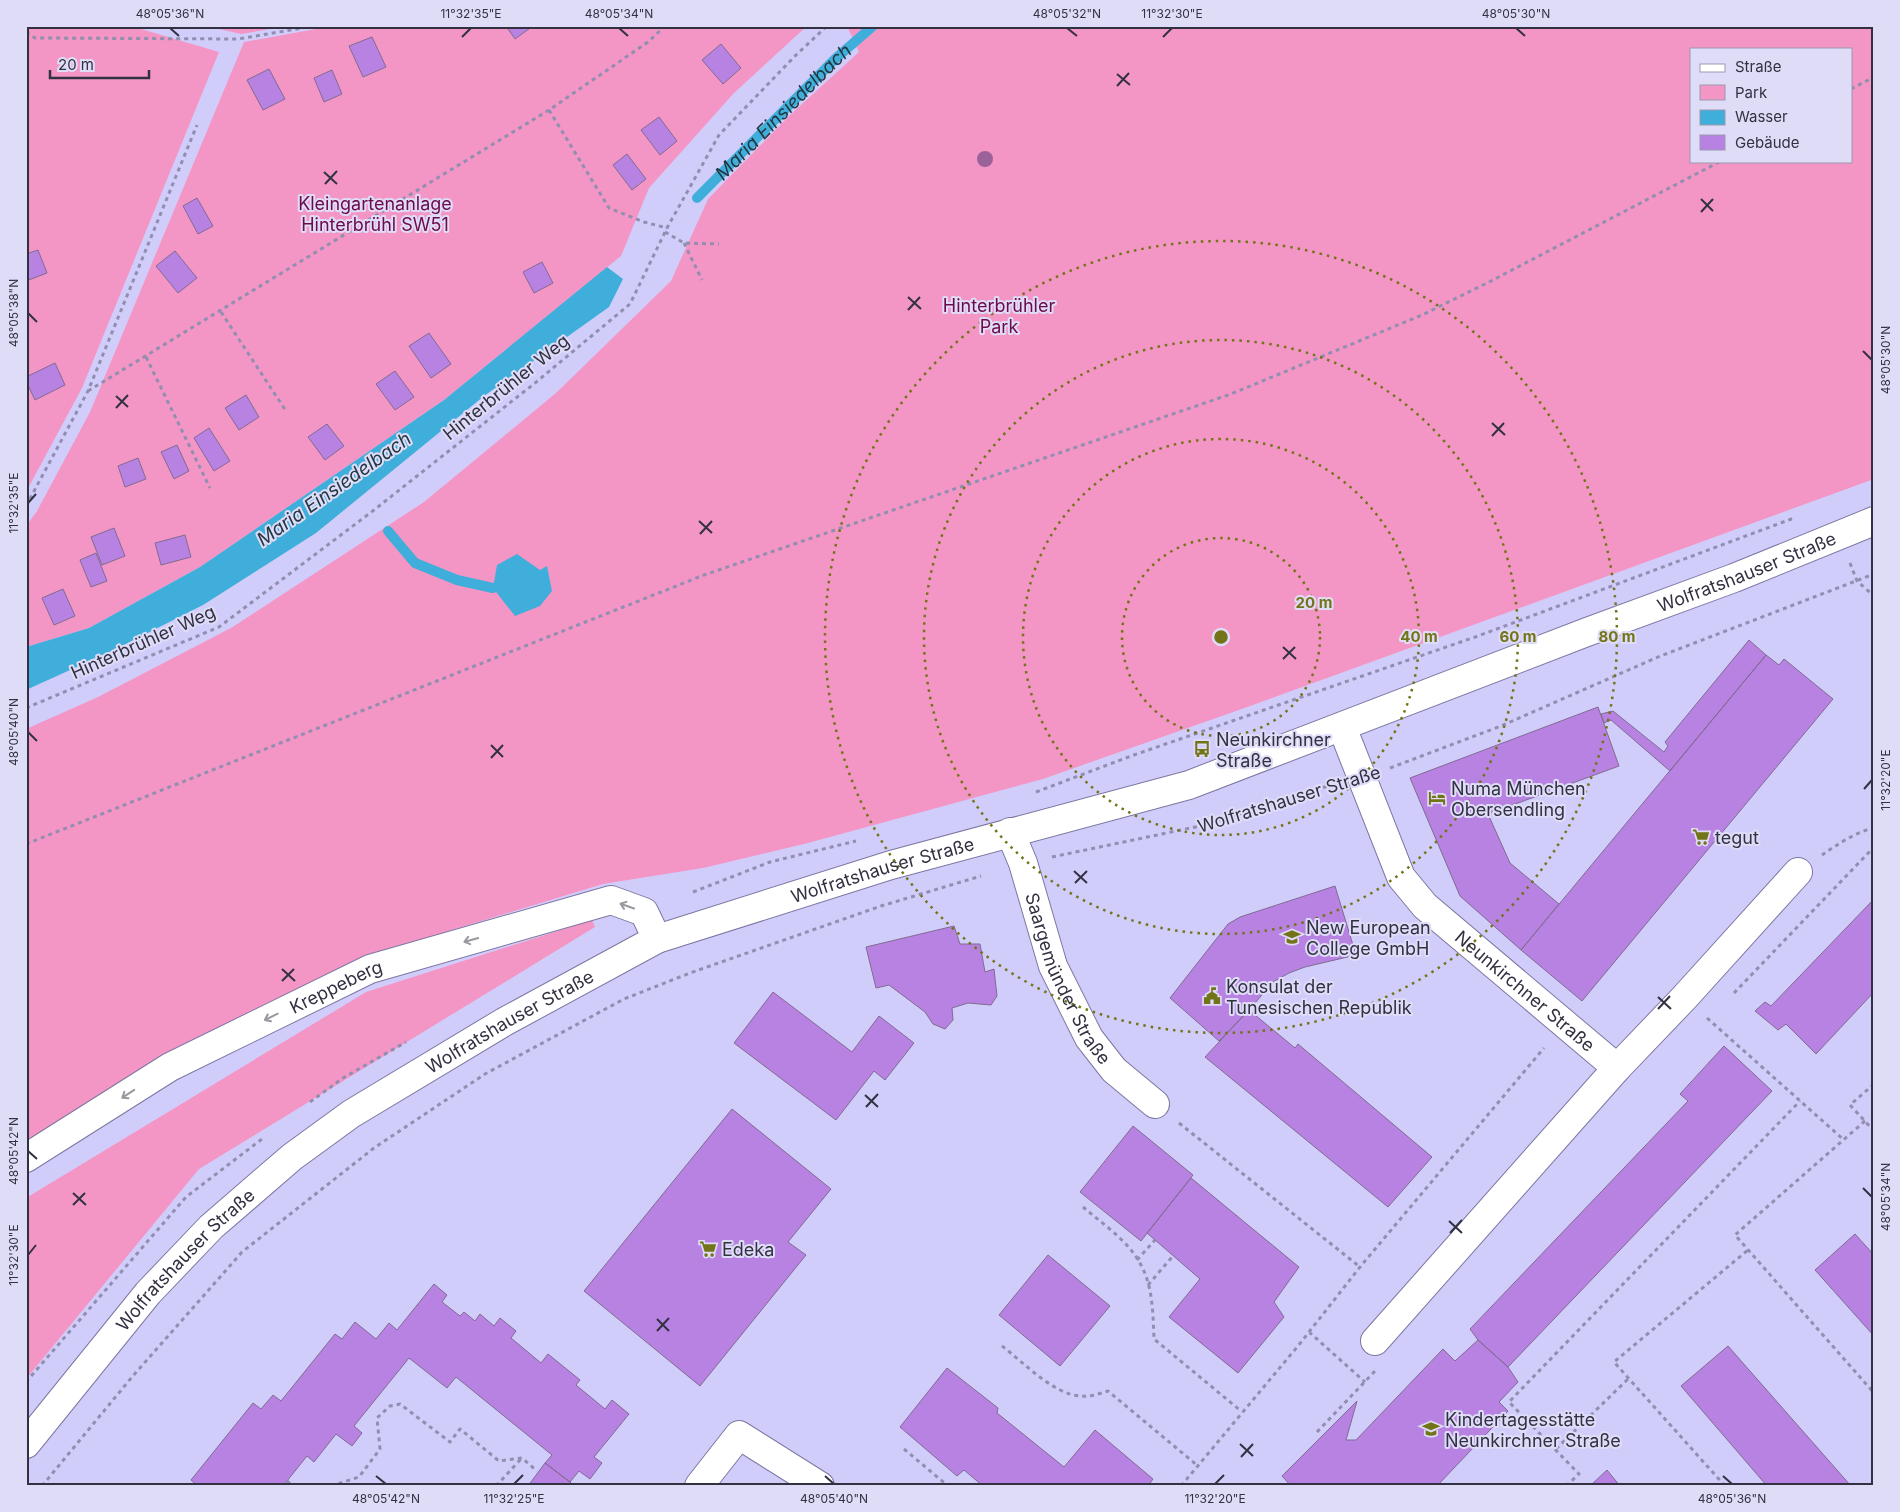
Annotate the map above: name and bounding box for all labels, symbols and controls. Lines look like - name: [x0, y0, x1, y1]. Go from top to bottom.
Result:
- text: 48°05'36"N: [136, 6, 204, 21]
- text: 11°32'35"E: [440, 6, 502, 21]
- text: 48°05'34"N: [585, 6, 653, 21]
- text: 48°05'32"N: [1033, 6, 1101, 21]
- text: 11°32'30"E: [1141, 6, 1203, 21]
- text: 48°05'30"N: [1482, 6, 1550, 21]
- water label: Maria Einsiedelbach: [710, 39, 856, 185]
- scale bar: [50, 48, 149, 80]
- legend: [1690, 48, 1852, 162]
- text: 20 m: [58, 55, 94, 74]
- text: Straße: [1735, 57, 1782, 76]
- text: Park: [1735, 83, 1768, 102]
- text: Wasser: [1735, 107, 1788, 126]
- text: Gebäude: [1735, 133, 1800, 152]
- park label: Kleingartenanlage Hinterbrühl SW51: [298, 193, 452, 235]
- text: 48°05'38"N: [6, 279, 21, 347]
- park label: Hinterbrühler Park: [943, 295, 1055, 337]
- text: 48°05'30"N: [1878, 326, 1893, 394]
- street label: Hinterbrühler Weg: [439, 330, 573, 444]
- water label: Maria Einsiedelbach: [252, 427, 416, 551]
- text: 11°32'35"E: [6, 472, 21, 534]
- street label: Wolfratshauser Straße: [1654, 527, 1839, 616]
- text: 20 m: [1296, 593, 1332, 612]
- street label: Hinterbrühler Weg: [68, 601, 218, 683]
- text: 40 m: [1400, 627, 1438, 646]
- text: 60 m: [1499, 627, 1537, 646]
- text: 80 m: [1598, 627, 1636, 646]
- centre of rings: [1212, 628, 1230, 646]
- text: 48°05'40"N: [6, 698, 21, 766]
- place label: Neunkirchner Straße: [1216, 729, 1331, 771]
- bus stop icon: Neunkirchner Straße: [1192, 739, 1212, 759]
- text: 11°32'20"E: [1878, 749, 1893, 811]
- street label: Wolfratshauser Straße: [1195, 761, 1383, 837]
- place label: Numa München Obersendling: [1451, 778, 1586, 820]
- hotel icon: Numa München Obersendling: [1427, 788, 1447, 808]
- supermarket icon: tegut: [1691, 827, 1711, 847]
- place label: tegut: [1715, 827, 1759, 848]
- street label: Wolfratshauser Straße: [788, 833, 976, 907]
- street label: Saargemünder Straße: [1022, 890, 1116, 1068]
- one-way arrow: [619, 901, 635, 910]
- place label: New European College GmbH: [1306, 917, 1431, 959]
- street label: Neunkirchner Straße: [1451, 926, 1599, 1055]
- school or university icon: New European College GmbH: [1282, 927, 1302, 947]
- one-way arrow: [463, 936, 479, 946]
- street label: Kreppeberg: [286, 956, 385, 1017]
- street label: Wolfratshauser Straße: [421, 965, 597, 1077]
- place label: Konsulat der Tunesischen Republik: [1226, 976, 1412, 1018]
- public building icon: Konsulat der Tunesischen Republik: [1202, 986, 1222, 1006]
- one-way arrow: [264, 1013, 279, 1023]
- one-way arrow: [121, 1089, 135, 1099]
- text: 48°05'42"N: [6, 1117, 21, 1185]
- text: 48°05'34"N: [1878, 1163, 1893, 1231]
- street label: Wolfratshauser Straße: [111, 1184, 258, 1335]
- text: 11°32'30"E: [6, 1224, 21, 1286]
- supermarket icon: Edeka: [698, 1239, 718, 1259]
- place label: Edeka: [722, 1239, 774, 1260]
- place label: Kindertagesstätte Neunkirchner Straße: [1445, 1409, 1621, 1451]
- school or university icon: Kindertagesstätte Neunkirchner Straße: [1421, 1419, 1441, 1439]
- text: 48°05'42"N: [352, 1491, 420, 1506]
- text: 11°32'25"E: [484, 1491, 544, 1506]
- text: 48°05'40"N: [800, 1491, 868, 1506]
- text: 11°32'20"E: [1184, 1491, 1246, 1506]
- text: 48°05'36"N: [1698, 1491, 1766, 1506]

